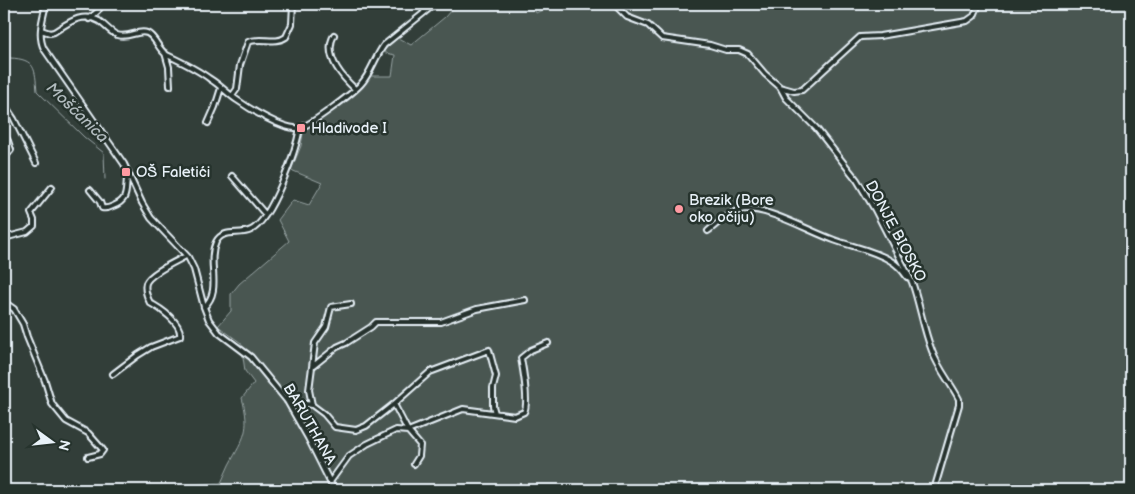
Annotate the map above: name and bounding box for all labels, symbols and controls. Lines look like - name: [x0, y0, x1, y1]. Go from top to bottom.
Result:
- water label: Mošćanica: [42, 79, 112, 147]
- place label: Hladivode I: [311, 119, 387, 138]
- marker: Hladivode I: [295, 122, 307, 134]
- place label: OŠ Faletići: [136, 163, 210, 182]
- marker: OŠ Faletići: [120, 166, 132, 178]
- street label: DONJE BIOSKO: [861, 177, 930, 285]
- place label: Brezik (Bore oko očiju): [689, 191, 774, 227]
- marker: Brezik (Bore oko očiju): [673, 203, 685, 215]
- street label: BARUTHANA: [279, 380, 341, 469]
- north arrow: [28, 416, 78, 466]
- text: N: [55, 438, 74, 453]

